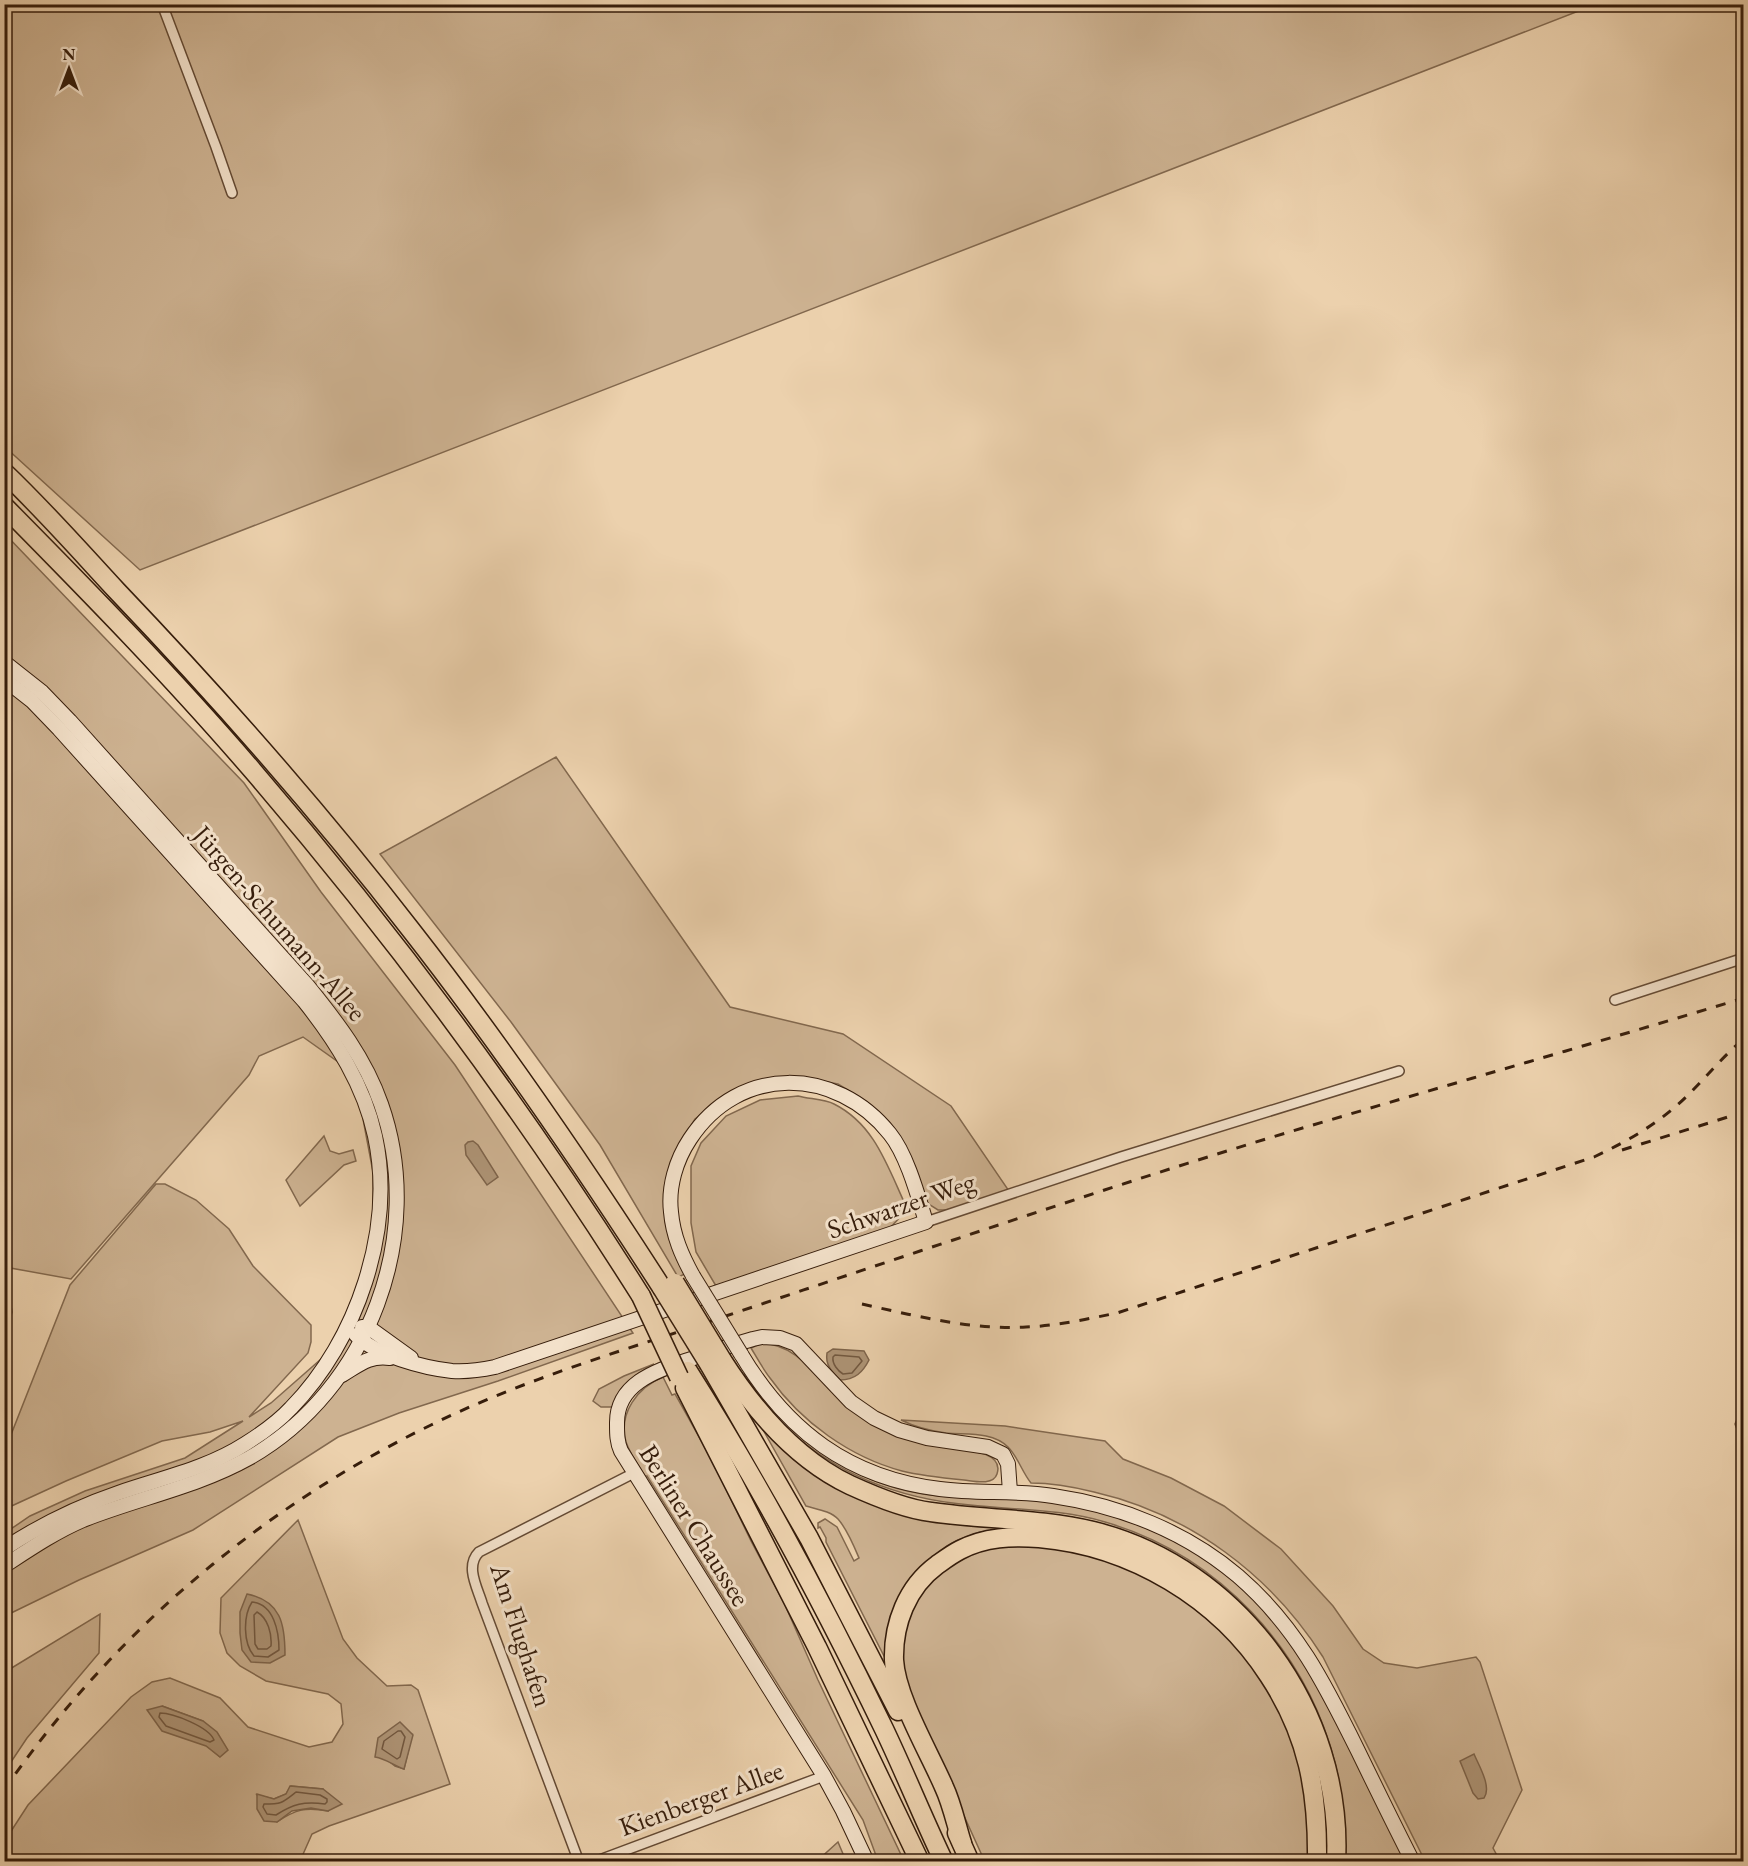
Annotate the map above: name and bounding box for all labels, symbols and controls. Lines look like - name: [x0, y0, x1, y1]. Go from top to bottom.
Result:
- north arrow: [39, 39, 99, 99]
- text: N: [63, 44, 76, 65]
- street label: Jürgen-Schumann-Allee: [184, 816, 375, 1028]
- street label: Schwarzer Weg: [822, 1163, 980, 1247]
- street label: Berliner Chaussee: [631, 1438, 759, 1612]
- street label: Am Flughafen: [482, 1558, 562, 1711]
- street label: Kienberger Allee: [614, 1752, 788, 1844]

